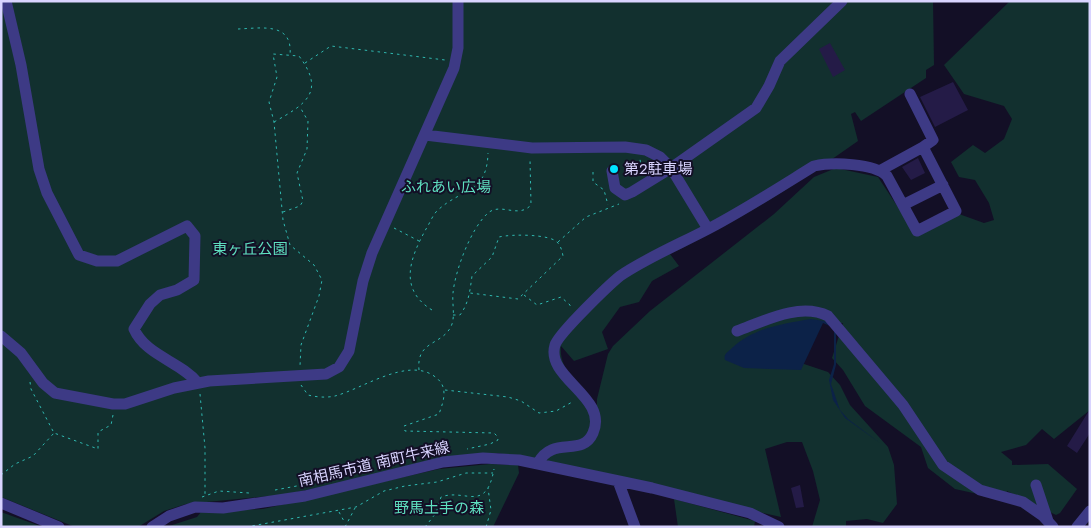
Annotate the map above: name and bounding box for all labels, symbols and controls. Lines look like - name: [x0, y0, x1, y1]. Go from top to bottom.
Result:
- place label: 第2駐車場: [624, 158, 693, 180]
- marker: 第2駐車場: [608, 163, 620, 175]
- park label: ふれあい広場: [401, 176, 491, 198]
- park label: 東ヶ丘公園: [212, 238, 288, 260]
- street label: 南相馬市道 南町牛来線: [296, 436, 452, 492]
- park label: 野馬土手の森: [394, 497, 484, 519]

